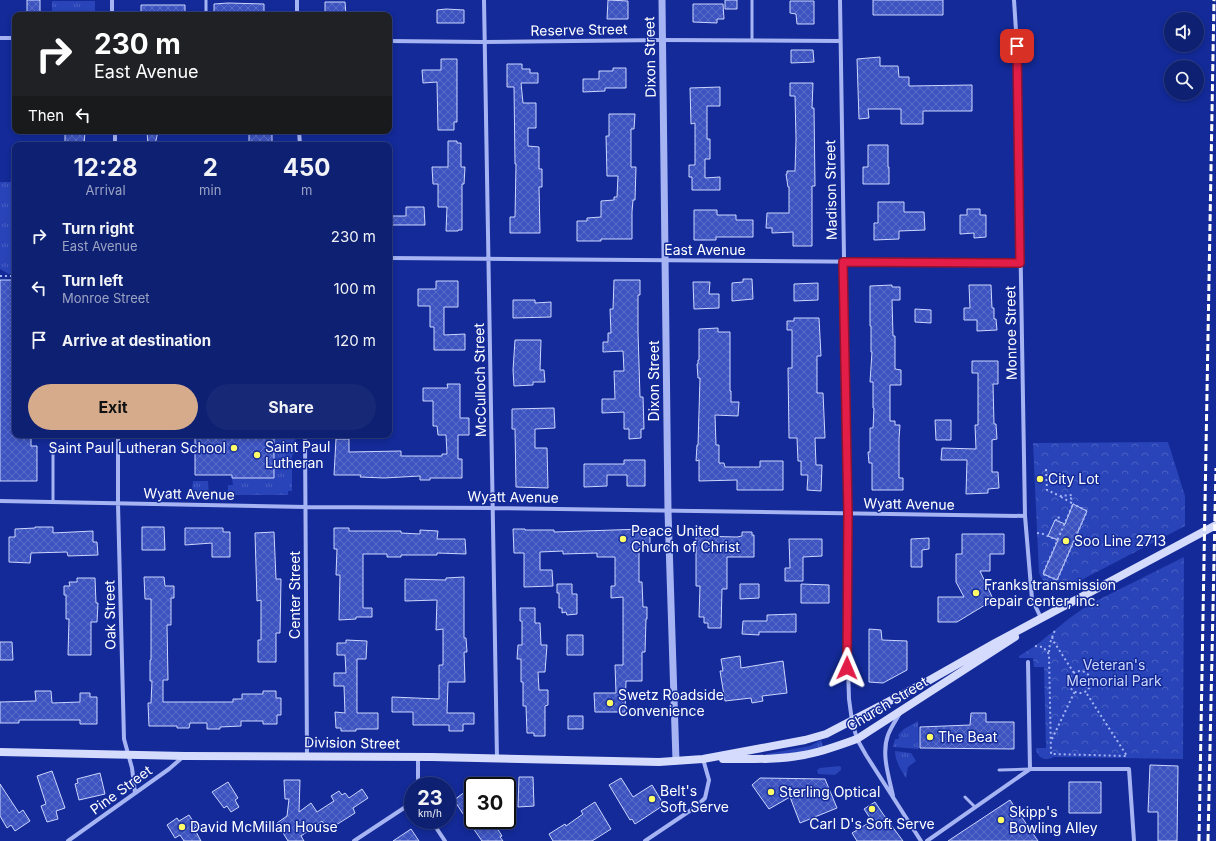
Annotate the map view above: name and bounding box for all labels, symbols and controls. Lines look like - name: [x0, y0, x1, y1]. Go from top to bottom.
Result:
- map controls: [1164, 12, 1204, 100]
- button: sound: [1164, 12, 1204, 52]
- street label: Dixon Street: [640, 16, 659, 98]
- street label: Reserve Street: [530, 20, 628, 39]
- text: 230 m: [94, 27, 181, 61]
- icon: right: [28, 28, 80, 80]
- pin: [1000, 29, 1034, 63]
- icon: arrive: [1006, 35, 1028, 57]
- button: search: [1164, 60, 1204, 100]
- text: East Avenue: [94, 61, 199, 82]
- icon: left: [72, 104, 94, 126]
- text: Then: [28, 106, 64, 125]
- street label: Madison Street: [821, 139, 840, 240]
- text: 12:28: [73, 153, 138, 182]
- text: 2: [203, 153, 218, 182]
- text: 450: [283, 153, 331, 182]
- text: Arrival: [86, 182, 126, 198]
- text: min: [199, 182, 221, 198]
- text: m: [301, 182, 312, 198]
- text: Turn right: [62, 219, 134, 238]
- icon: right: [28, 225, 50, 247]
- text: 230 m: [331, 227, 376, 246]
- text: East Avenue: [62, 238, 138, 254]
- street label: East Avenue: [664, 241, 746, 258]
- text: Turn left: [62, 271, 123, 290]
- icon: left: [28, 277, 50, 299]
- text: 100 m: [334, 279, 376, 298]
- street label: Monroe Street: [1001, 285, 1020, 380]
- text: Monroe Street: [62, 290, 150, 306]
- street label: McCulloch Street: [470, 322, 489, 437]
- icon: arrive: [28, 329, 50, 351]
- text: Arrive at destination: [62, 331, 211, 350]
- text: 120 m: [334, 331, 376, 350]
- street label: Dixon Street: [645, 340, 662, 421]
- button: Exit: [28, 384, 198, 430]
- button: Share: [206, 384, 376, 430]
- place label: Saint Paul Lutheran: [265, 438, 331, 471]
- place label: Saint Paul Lutheran School: [49, 439, 226, 456]
- marker: Saint Paul Lutheran School: [229, 443, 239, 453]
- marker: Saint Paul Lutheran: [252, 450, 262, 460]
- place label: City Lot: [1048, 470, 1100, 487]
- marker: City Lot: [1035, 474, 1045, 484]
- street label: Wyatt Avenue: [143, 484, 235, 503]
- street label: Wyatt Avenue: [467, 487, 559, 506]
- street label: Wyatt Avenue: [863, 494, 955, 513]
- place label: Peace United Church of Christ: [631, 522, 740, 555]
- place label: Soo Line 2713: [1074, 532, 1166, 549]
- marker: Peace United Church of Christ: [618, 534, 628, 544]
- marker: Soo Line 2713: [1061, 536, 1071, 546]
- street label: Center Street: [286, 551, 303, 639]
- place label: Franks transmission repair center, inc.: [984, 576, 1116, 609]
- street label: Oak Street: [100, 580, 119, 650]
- marker: Franks transmission repair center, inc.: [971, 588, 981, 598]
- position arrow: [826, 647, 868, 689]
- park label: Veteran's Memorial Park: [1066, 656, 1162, 689]
- street label: Church Street: [843, 672, 931, 734]
- place label: Swetz Roadside Convenience: [618, 686, 724, 719]
- marker: Swetz Roadside Convenience: [605, 698, 615, 708]
- place label: The Beat: [938, 728, 998, 745]
- marker: The Beat: [925, 732, 935, 742]
- street label: Division Street: [304, 733, 400, 752]
- street label: Pine Street: [86, 761, 155, 818]
- speed limit sign: 30: [464, 777, 516, 829]
- place label: Belt's Soft Serve: [660, 782, 729, 815]
- place label: Sterling Optical: [779, 783, 880, 800]
- text: 23: [417, 786, 443, 810]
- marker: Sterling Optical: [766, 787, 776, 797]
- marker: Belt's Soft Serve: [647, 794, 657, 804]
- place label: Skipp's Bowling Alley: [1009, 803, 1098, 836]
- marker: Carl D's Soft Serve: [867, 804, 877, 814]
- text: km/h: [418, 807, 442, 819]
- place label: Carl D's Soft Serve: [809, 815, 935, 832]
- marker: Skipp's Bowling Alley: [996, 815, 1006, 825]
- place label: David McMillan House: [190, 818, 338, 835]
- marker: David McMillan House: [177, 822, 187, 832]

